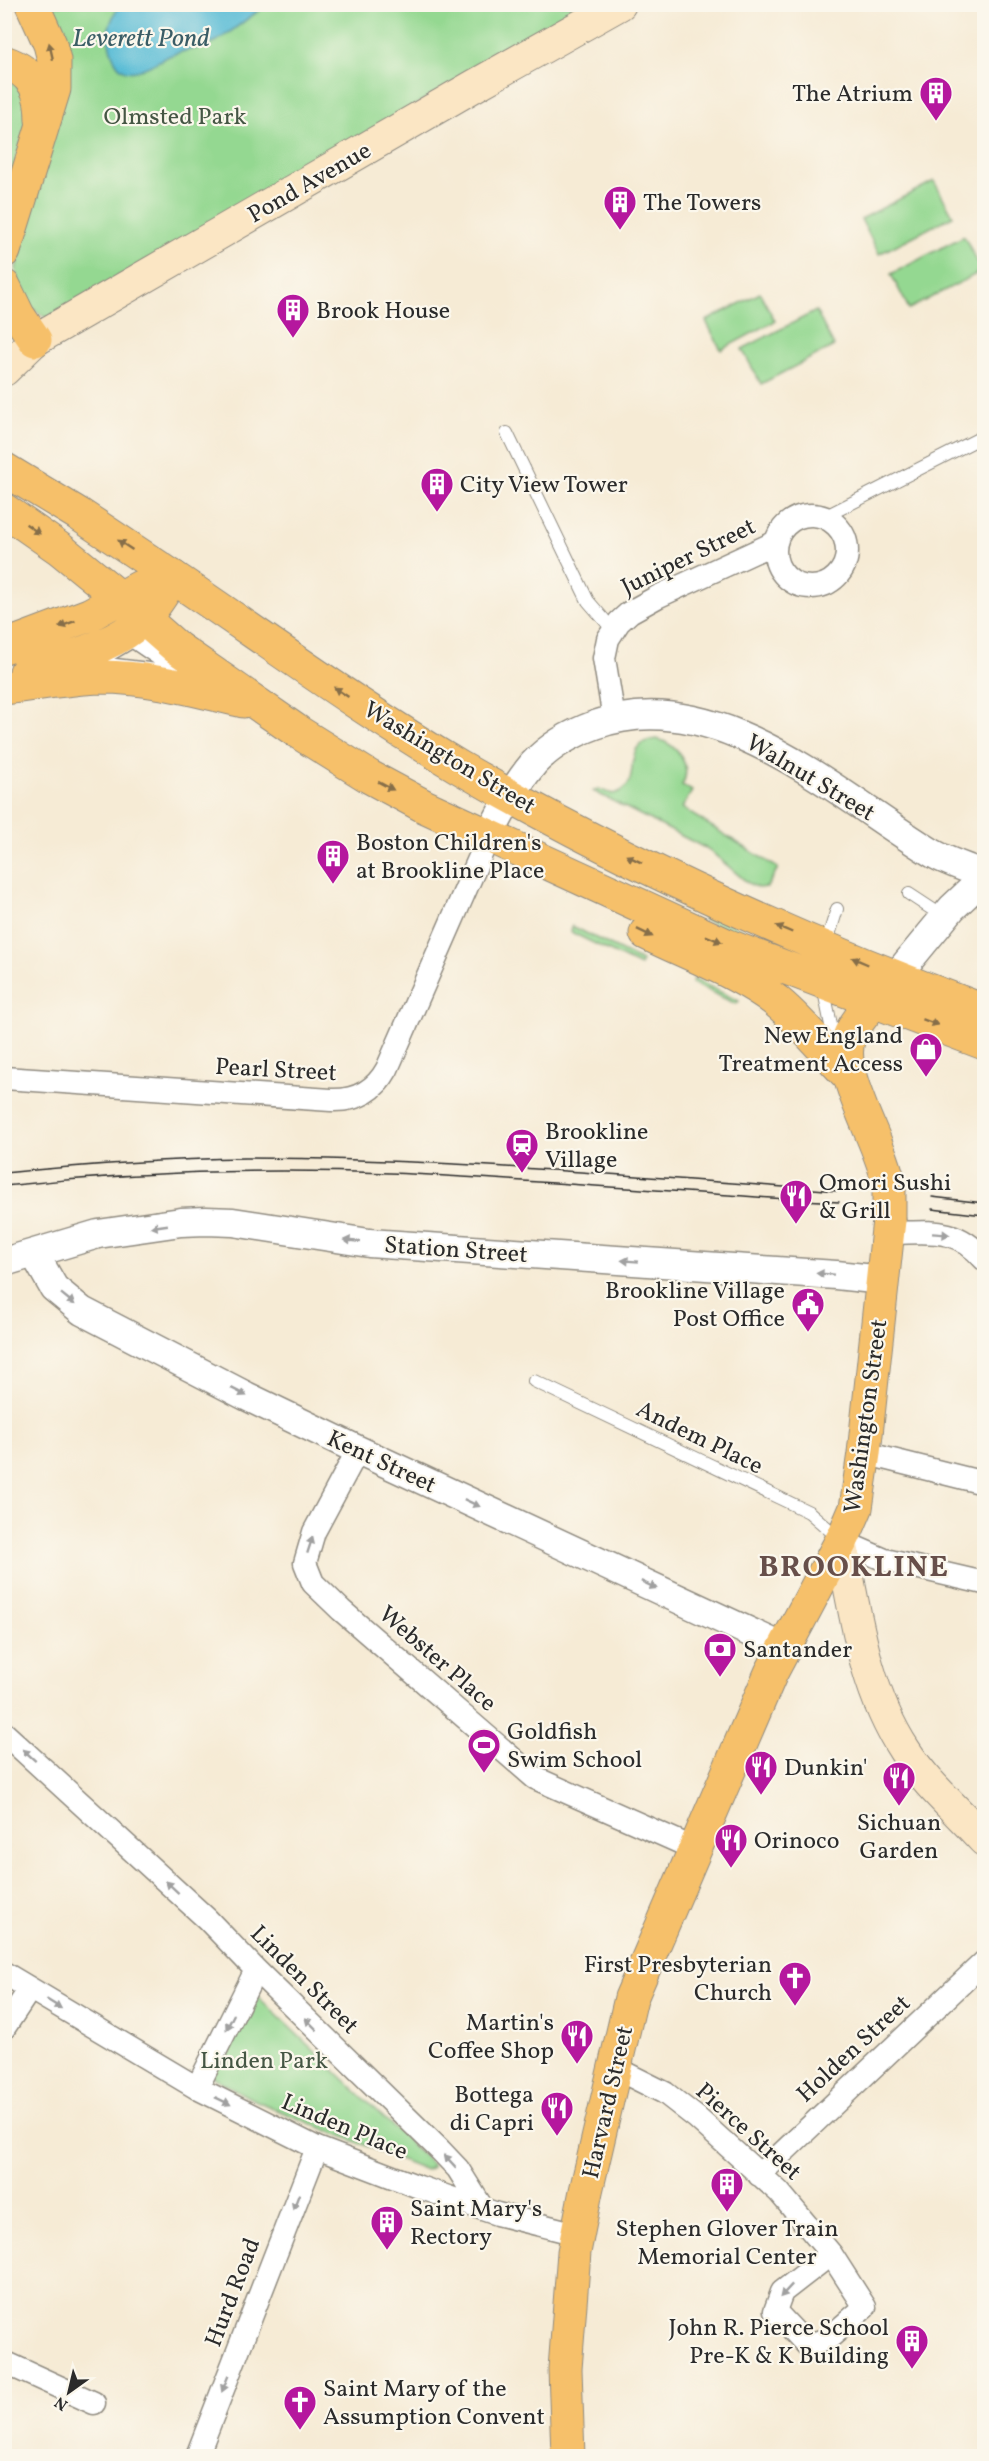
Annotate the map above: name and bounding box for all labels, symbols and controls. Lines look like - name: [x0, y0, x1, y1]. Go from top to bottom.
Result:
- water label: Leverett Pond: [72, 21, 210, 57]
- one-way arrow: [46, 42, 56, 60]
- building icon: The Atrium: [918, 75, 954, 122]
- place label: The Atrium: [792, 78, 913, 112]
- park label: Olmsted Park: [103, 101, 247, 135]
- street label: Pond Avenue: [242, 135, 378, 233]
- building icon: The Towers: [602, 184, 638, 231]
- place label: The Towers: [643, 187, 761, 221]
- building icon: Brook House: [275, 292, 311, 339]
- place label: Brook House: [316, 295, 450, 329]
- building icon: City View Tower: [419, 466, 455, 513]
- place label: City View Tower: [460, 469, 628, 503]
- street label: Juniper Street: [616, 511, 762, 605]
- one-way arrow: [24, 523, 40, 535]
- one-way arrow: [117, 539, 133, 551]
- one-way arrow: [58, 619, 76, 629]
- one-way arrow: [333, 687, 349, 698]
- street label: Washington Street: [356, 694, 542, 824]
- street label: Walnut Street: [739, 727, 881, 831]
- one-way arrow: [378, 781, 395, 791]
- place label: Boston Children's at Brookline Place: [356, 827, 544, 889]
- building icon: Boston Children's at Brookline Place: [315, 838, 351, 885]
- one-way arrow: [625, 854, 642, 864]
- one-way arrow: [775, 924, 793, 933]
- one-way arrow: [637, 928, 654, 937]
- one-way arrow: [705, 935, 722, 944]
- one-way arrow: [851, 956, 869, 966]
- one-way arrow: [921, 1018, 939, 1028]
- place label: New England Treatment Access: [719, 1020, 903, 1082]
- shop icon: New England Treatment Access: [908, 1031, 944, 1078]
- street label: Pearl Street: [214, 1051, 338, 1091]
- place label: Brookline Village: [545, 1116, 649, 1178]
- station icon: Brookline Village: [504, 1127, 540, 1174]
- place label: Omori Sushi & Grill: [819, 1167, 951, 1229]
- restaurant icon: Omori Sushi & Grill: [778, 1178, 814, 1225]
- one-way arrow: [149, 1221, 168, 1230]
- street label: Station Street: [383, 1229, 529, 1273]
- one-way arrow: [931, 1229, 950, 1238]
- one-way arrow: [342, 1236, 361, 1246]
- one-way arrow: [621, 1256, 640, 1266]
- one-way arrow: [815, 1269, 834, 1279]
- place label: Brookline Village Post Office: [605, 1275, 785, 1337]
- public building icon: Brookline Village Post Office: [790, 1286, 826, 1333]
- one-way arrow: [60, 1293, 76, 1306]
- street label: Washington Street: [837, 1317, 897, 1516]
- one-way arrow: [231, 1388, 248, 1397]
- street label: Andem Place: [630, 1393, 768, 1484]
- street label: Kent Street: [321, 1423, 441, 1503]
- one-way arrow: [464, 1498, 482, 1508]
- one-way arrow: [306, 1536, 315, 1554]
- district label: BROOKLINE: [758, 1547, 950, 1589]
- one-way arrow: [641, 1580, 658, 1589]
- street label: Webster Place: [370, 1599, 503, 1720]
- bank icon: Santander: [702, 1631, 738, 1678]
- place label: Santander: [743, 1634, 852, 1668]
- place label: Goldfish Swim School: [507, 1716, 642, 1778]
- sports icon: Goldfish Swim School: [466, 1727, 502, 1774]
- one-way arrow: [21, 1748, 36, 1762]
- restaurant icon: Dunkin': [743, 1749, 779, 1796]
- place label: Dunkin': [784, 1752, 868, 1786]
- restaurant icon: Sichuan Garden: [881, 1760, 917, 1807]
- place label: Sichuan Garden: [857, 1807, 941, 1869]
- restaurant icon: Orinoco: [713, 1822, 749, 1869]
- place label: Orinoco: [754, 1825, 839, 1859]
- one-way arrow: [165, 1881, 180, 1894]
- street label: Linden Street: [241, 1918, 366, 2043]
- place label: First Presbyterian Church: [584, 1949, 772, 2011]
- church icon: First Presbyterian Church: [777, 1960, 813, 2007]
- street label: Holden Street: [790, 1988, 919, 2111]
- one-way arrow: [46, 1998, 62, 2009]
- place label: Martin's Coffee Shop: [428, 2007, 554, 2069]
- one-way arrow: [225, 2014, 234, 2031]
- one-way arrow: [303, 2017, 318, 2031]
- restaurant icon: Martin's Coffee Shop: [559, 2018, 595, 2065]
- street label: Harvard Street: [575, 2023, 643, 2182]
- park label: Linden Park: [200, 2045, 328, 2079]
- street label: Pierce Street: [687, 2076, 808, 2189]
- place label: Bottega di Capri: [450, 2079, 534, 2141]
- street label: Linden Place: [276, 2086, 413, 2170]
- restaurant icon: Bottega di Capri: [539, 2090, 575, 2137]
- one-way arrow: [215, 2096, 232, 2106]
- one-way arrow: [443, 2153, 457, 2168]
- building icon: Stephen Glover Train Memorial Center: [709, 2166, 745, 2213]
- place label: Saint Mary's Rectory: [410, 2193, 542, 2255]
- one-way arrow: [291, 2194, 301, 2212]
- building icon: Saint Mary's Rectory: [369, 2204, 405, 2251]
- place label: Stephen Glover Train Memorial Center: [616, 2213, 838, 2275]
- street label: Hurd Road: [198, 2233, 270, 2352]
- one-way arrow: [780, 2284, 794, 2298]
- place label: John R. Pierce School Pre-K & K Building: [669, 2312, 889, 2374]
- building icon: John R. Pierce School Pre-K & K Building: [894, 2323, 930, 2370]
- north arrow: [39, 2362, 99, 2422]
- place label: Saint Mary of the Assumption Convent: [323, 2373, 545, 2435]
- one-way arrow: [220, 2375, 229, 2393]
- church icon: Saint Mary of the Assumption Convent: [282, 2384, 318, 2431]
- text: N: [50, 2390, 73, 2415]

